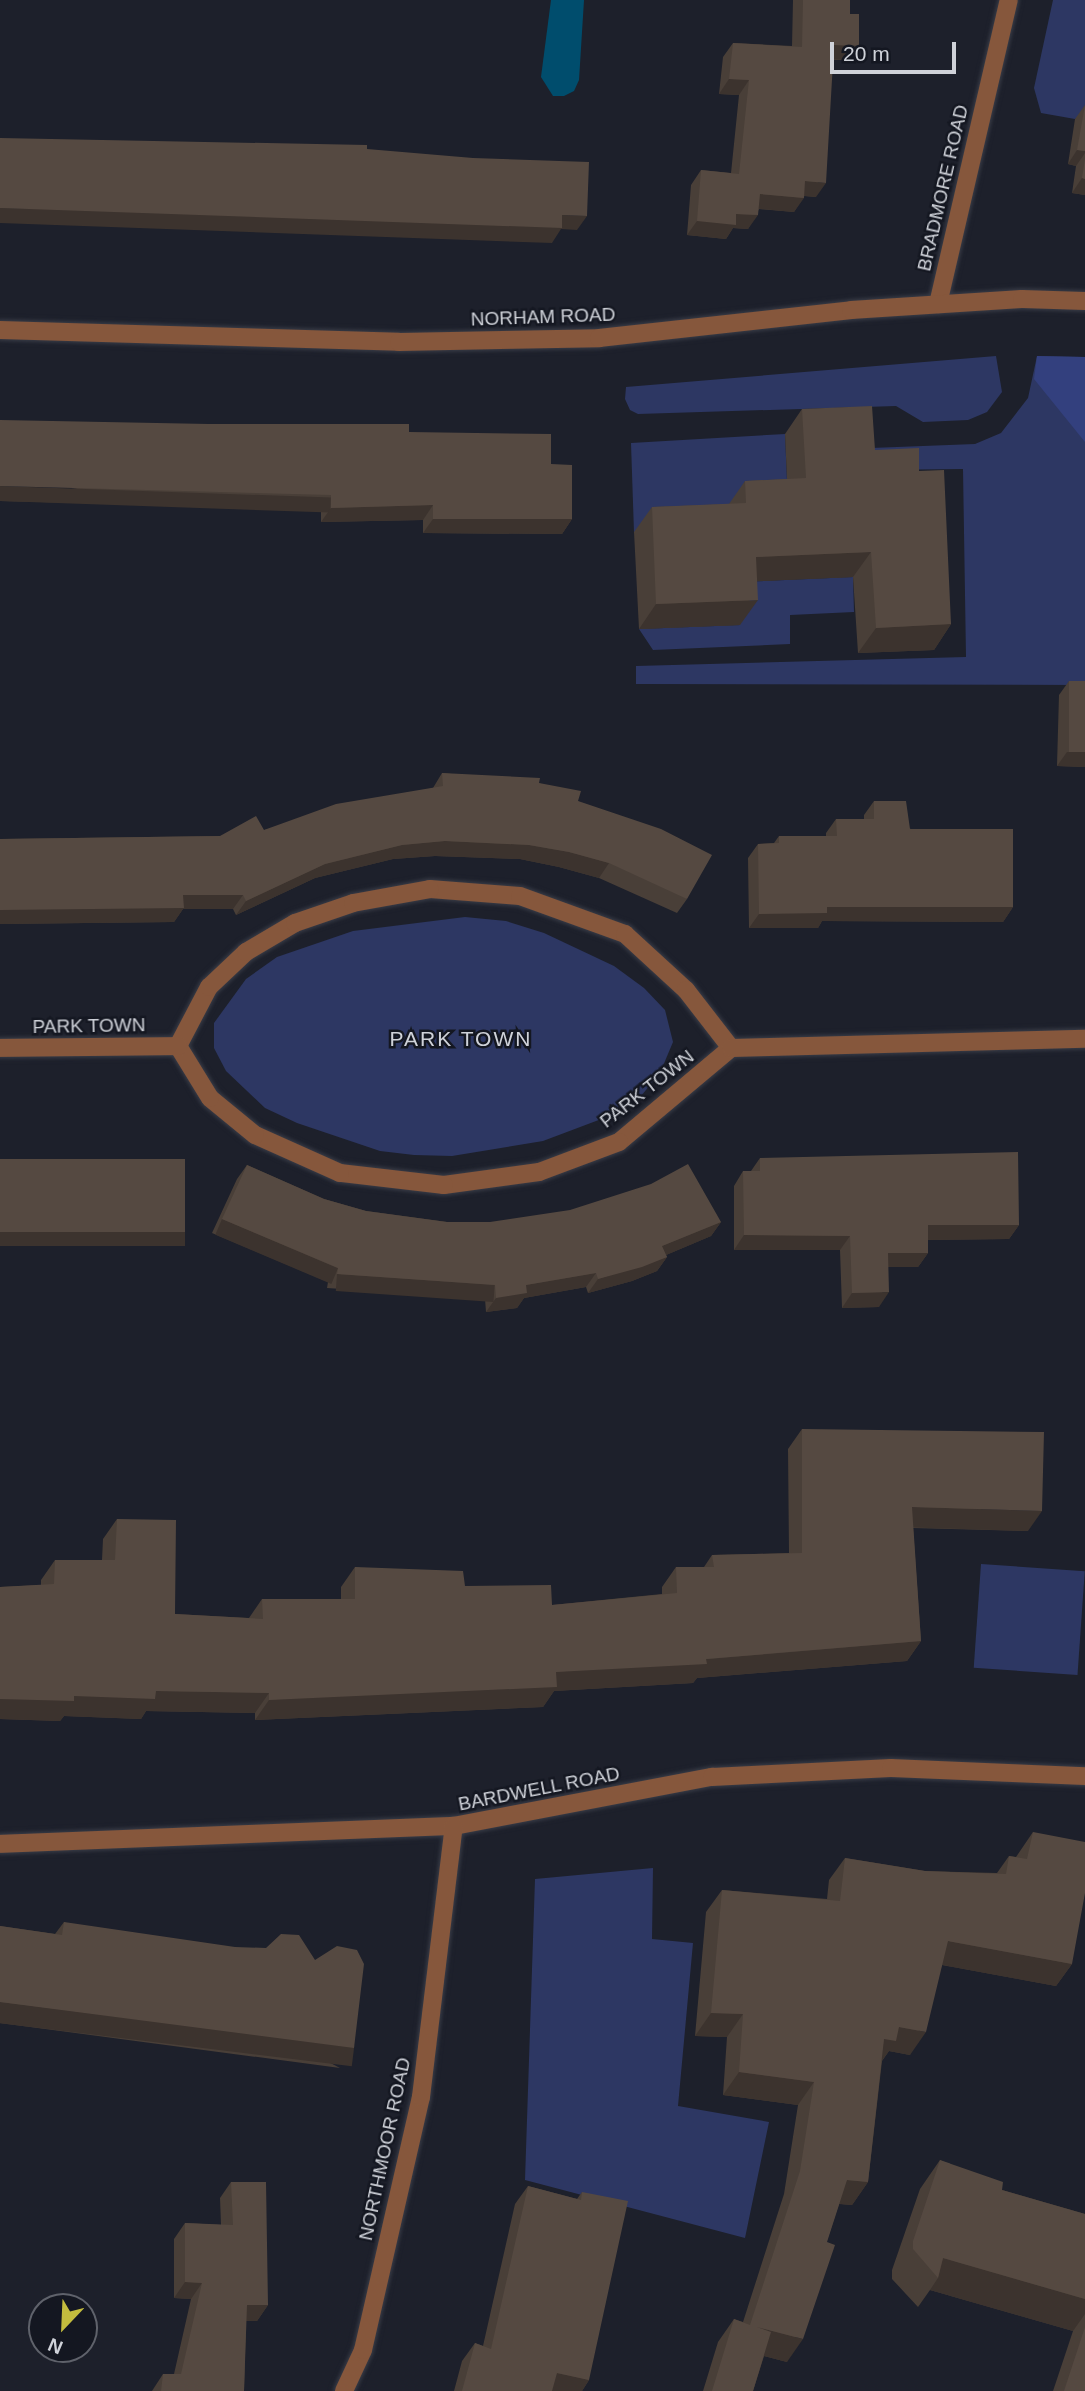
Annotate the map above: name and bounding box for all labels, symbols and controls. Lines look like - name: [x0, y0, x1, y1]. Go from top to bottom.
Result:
- scale bar: [833, 28, 959, 72]
- text: 20 m: [843, 42, 890, 65]
- street label: BRADMORE ROAD: [913, 103, 973, 273]
- street label: NORHAM ROAD: [470, 303, 616, 331]
- street label: PARK TOWN: [32, 1014, 146, 1038]
- district label: PARK TOWN: [391, 1026, 531, 1052]
- street label: PARK TOWN: [595, 1045, 699, 1133]
- street label: BARDWELL ROAD: [456, 1762, 622, 1816]
- street label: NORTHMOOR ROAD: [354, 2055, 416, 2243]
- north arrow: [28, 2293, 98, 2363]
- text: N: [45, 2334, 66, 2358]

